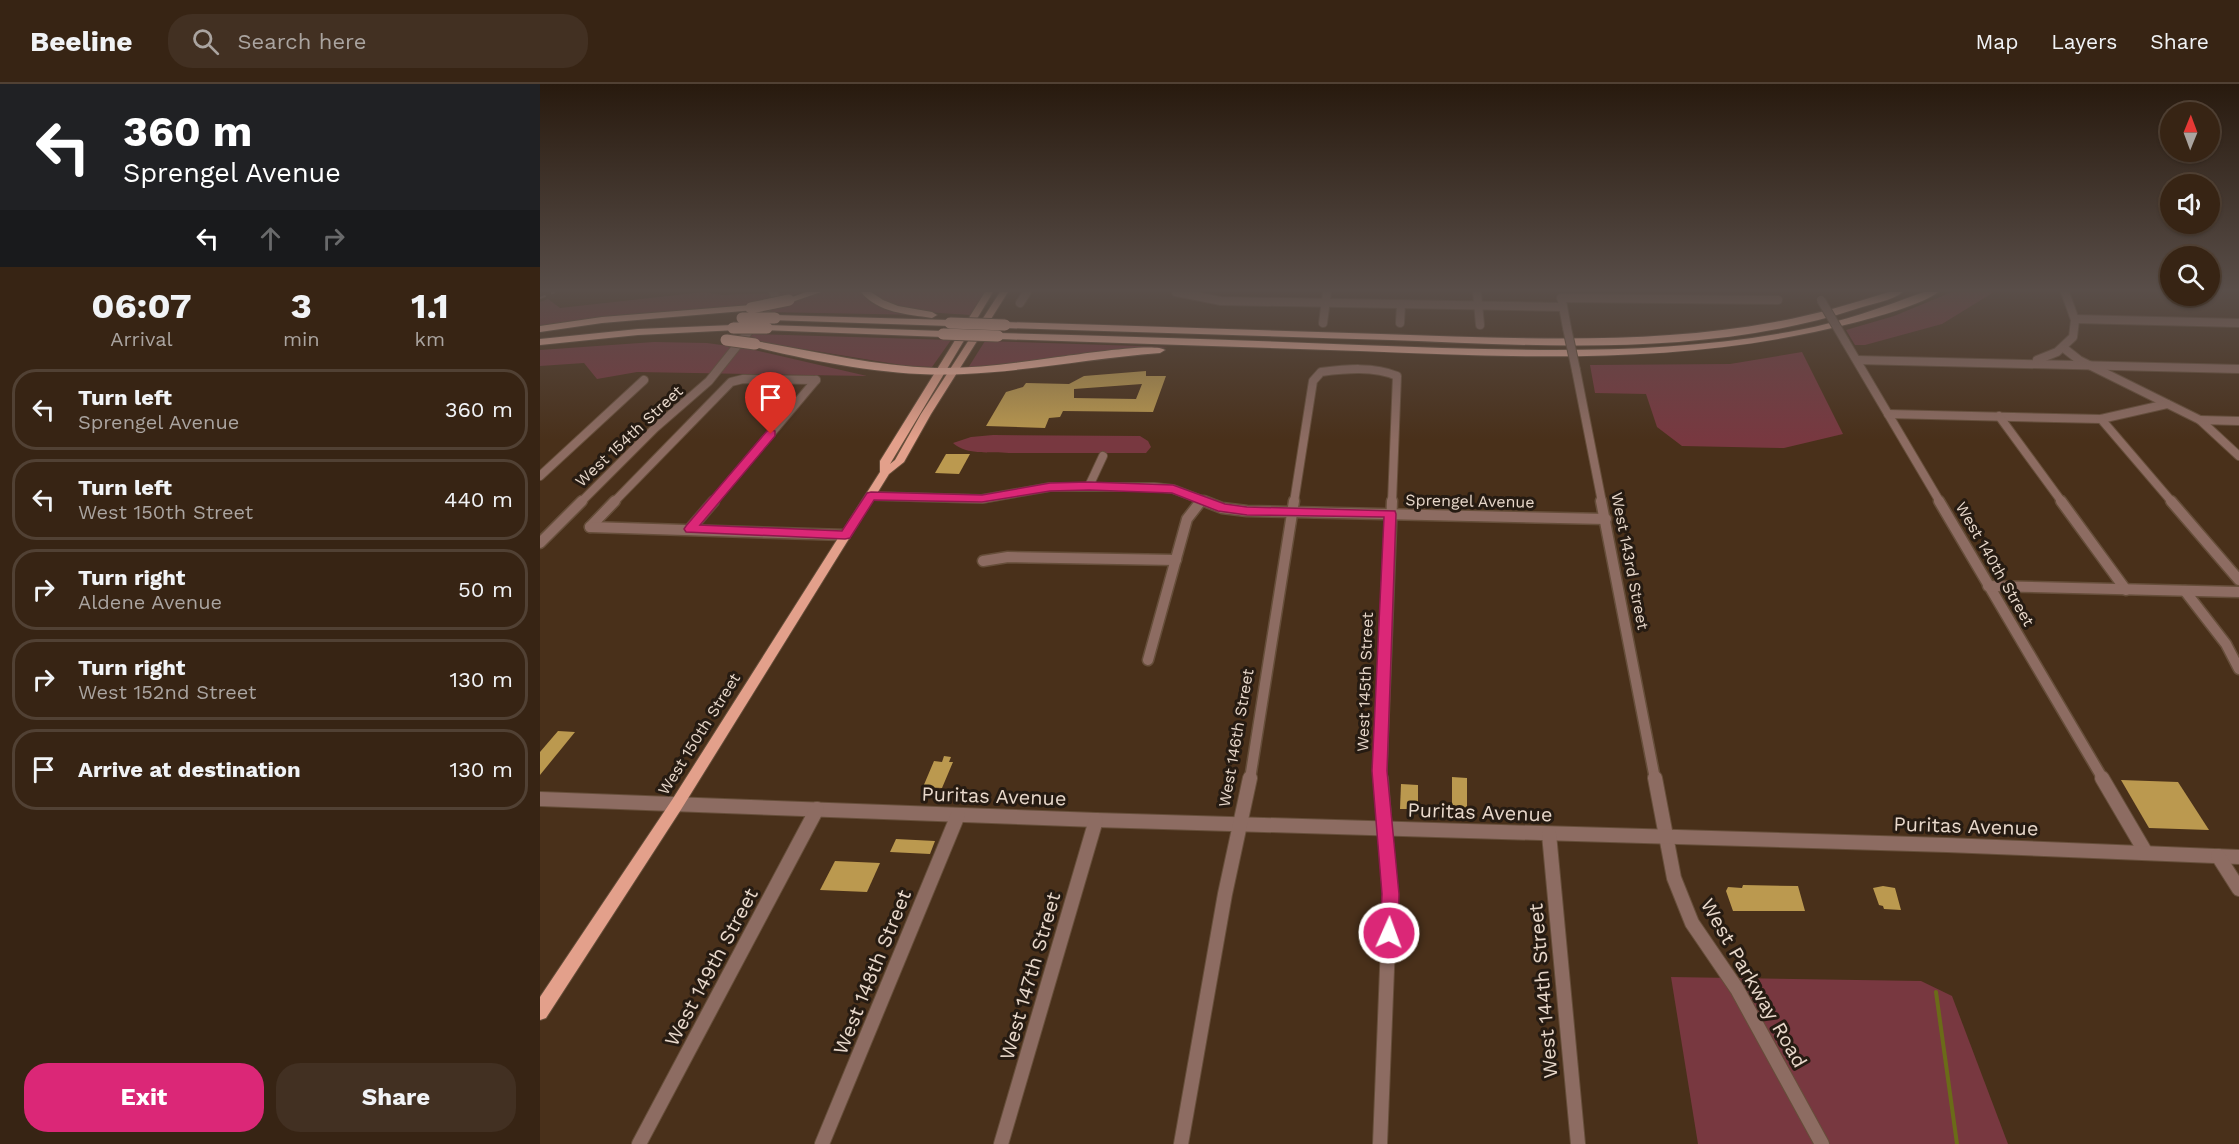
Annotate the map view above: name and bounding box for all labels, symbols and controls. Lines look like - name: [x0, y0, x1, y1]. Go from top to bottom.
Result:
- search box: [168, 14, 588, 68]
- text: Beeline: [30, 25, 132, 58]
- icon: search: [189, 25, 222, 58]
- text: Search here: [237, 29, 366, 54]
- text: Map: [1975, 29, 2018, 54]
- text: Layers: [2051, 29, 2117, 54]
- text: Share: [2150, 29, 2209, 54]
- north arrow: [2160, 102, 2220, 162]
- map controls: [2160, 102, 2220, 306]
- text: 360 m: [123, 107, 252, 156]
- icon: left: [24, 108, 102, 186]
- text: Sprengel Avenue: [123, 157, 341, 189]
- button: sound: [2160, 174, 2220, 234]
- icon: left: [191, 222, 224, 255]
- icon: ahead: [254, 222, 287, 255]
- icon: right: [317, 222, 350, 255]
- button: search: [2160, 246, 2220, 306]
- text: 06:07: [91, 285, 192, 327]
- text: 3: [291, 285, 312, 327]
- text: 1.1: [411, 285, 449, 327]
- text: Arrival: [110, 327, 173, 351]
- text: min: [283, 327, 320, 351]
- text: km: [415, 327, 445, 351]
- pin: [745, 372, 796, 434]
- street label: West 154th Street: [571, 381, 687, 491]
- icon: arrive: [754, 381, 787, 414]
- text: Turn left: [78, 385, 172, 410]
- icon: left: [27, 393, 60, 426]
- text: 360 m: [445, 397, 513, 422]
- text: Sprengel Avenue: [78, 410, 239, 434]
- text: Turn left: [78, 475, 172, 500]
- icon: left: [27, 483, 60, 516]
- text: 440 m: [444, 487, 513, 512]
- street label: Sprengel Avenue: [1405, 490, 1535, 512]
- street label: West 143rd Street: [1607, 491, 1653, 632]
- street label: West 140th Street: [1952, 498, 2039, 630]
- text: West 150th Street: [78, 500, 253, 524]
- text: Turn right: [78, 565, 185, 590]
- icon: right: [27, 573, 60, 606]
- text: 50 m: [458, 577, 513, 602]
- text: Aldene Avenue: [78, 590, 222, 614]
- street label: West 145th Street: [1353, 611, 1377, 752]
- text: Turn right: [78, 655, 185, 680]
- icon: right: [27, 663, 60, 696]
- text: 130 m: [449, 667, 513, 692]
- street label: West 146th Street: [1214, 667, 1258, 809]
- street label: West 150th Street: [654, 669, 744, 798]
- text: West 152nd Street: [78, 680, 256, 704]
- icon: arrive: [27, 753, 60, 786]
- text: Arrive at destination: [78, 757, 301, 782]
- text: 130 m: [449, 757, 513, 782]
- street label: Puritas Avenue: [921, 781, 1067, 811]
- street label: Puritas Avenue: [1407, 797, 1553, 827]
- street label: Puritas Avenue: [1893, 811, 2039, 841]
- street label: West 149th Street: [659, 883, 763, 1050]
- street label: West 148th Street: [828, 886, 916, 1058]
- street label: West 147th Street: [995, 889, 1066, 1063]
- street label: West Parkway Road: [1696, 894, 1812, 1072]
- position arrow: [1357, 901, 1421, 965]
- street label: West 144th Street: [1523, 902, 1563, 1079]
- button: Exit: [24, 1063, 264, 1132]
- button: Share: [276, 1063, 516, 1132]

